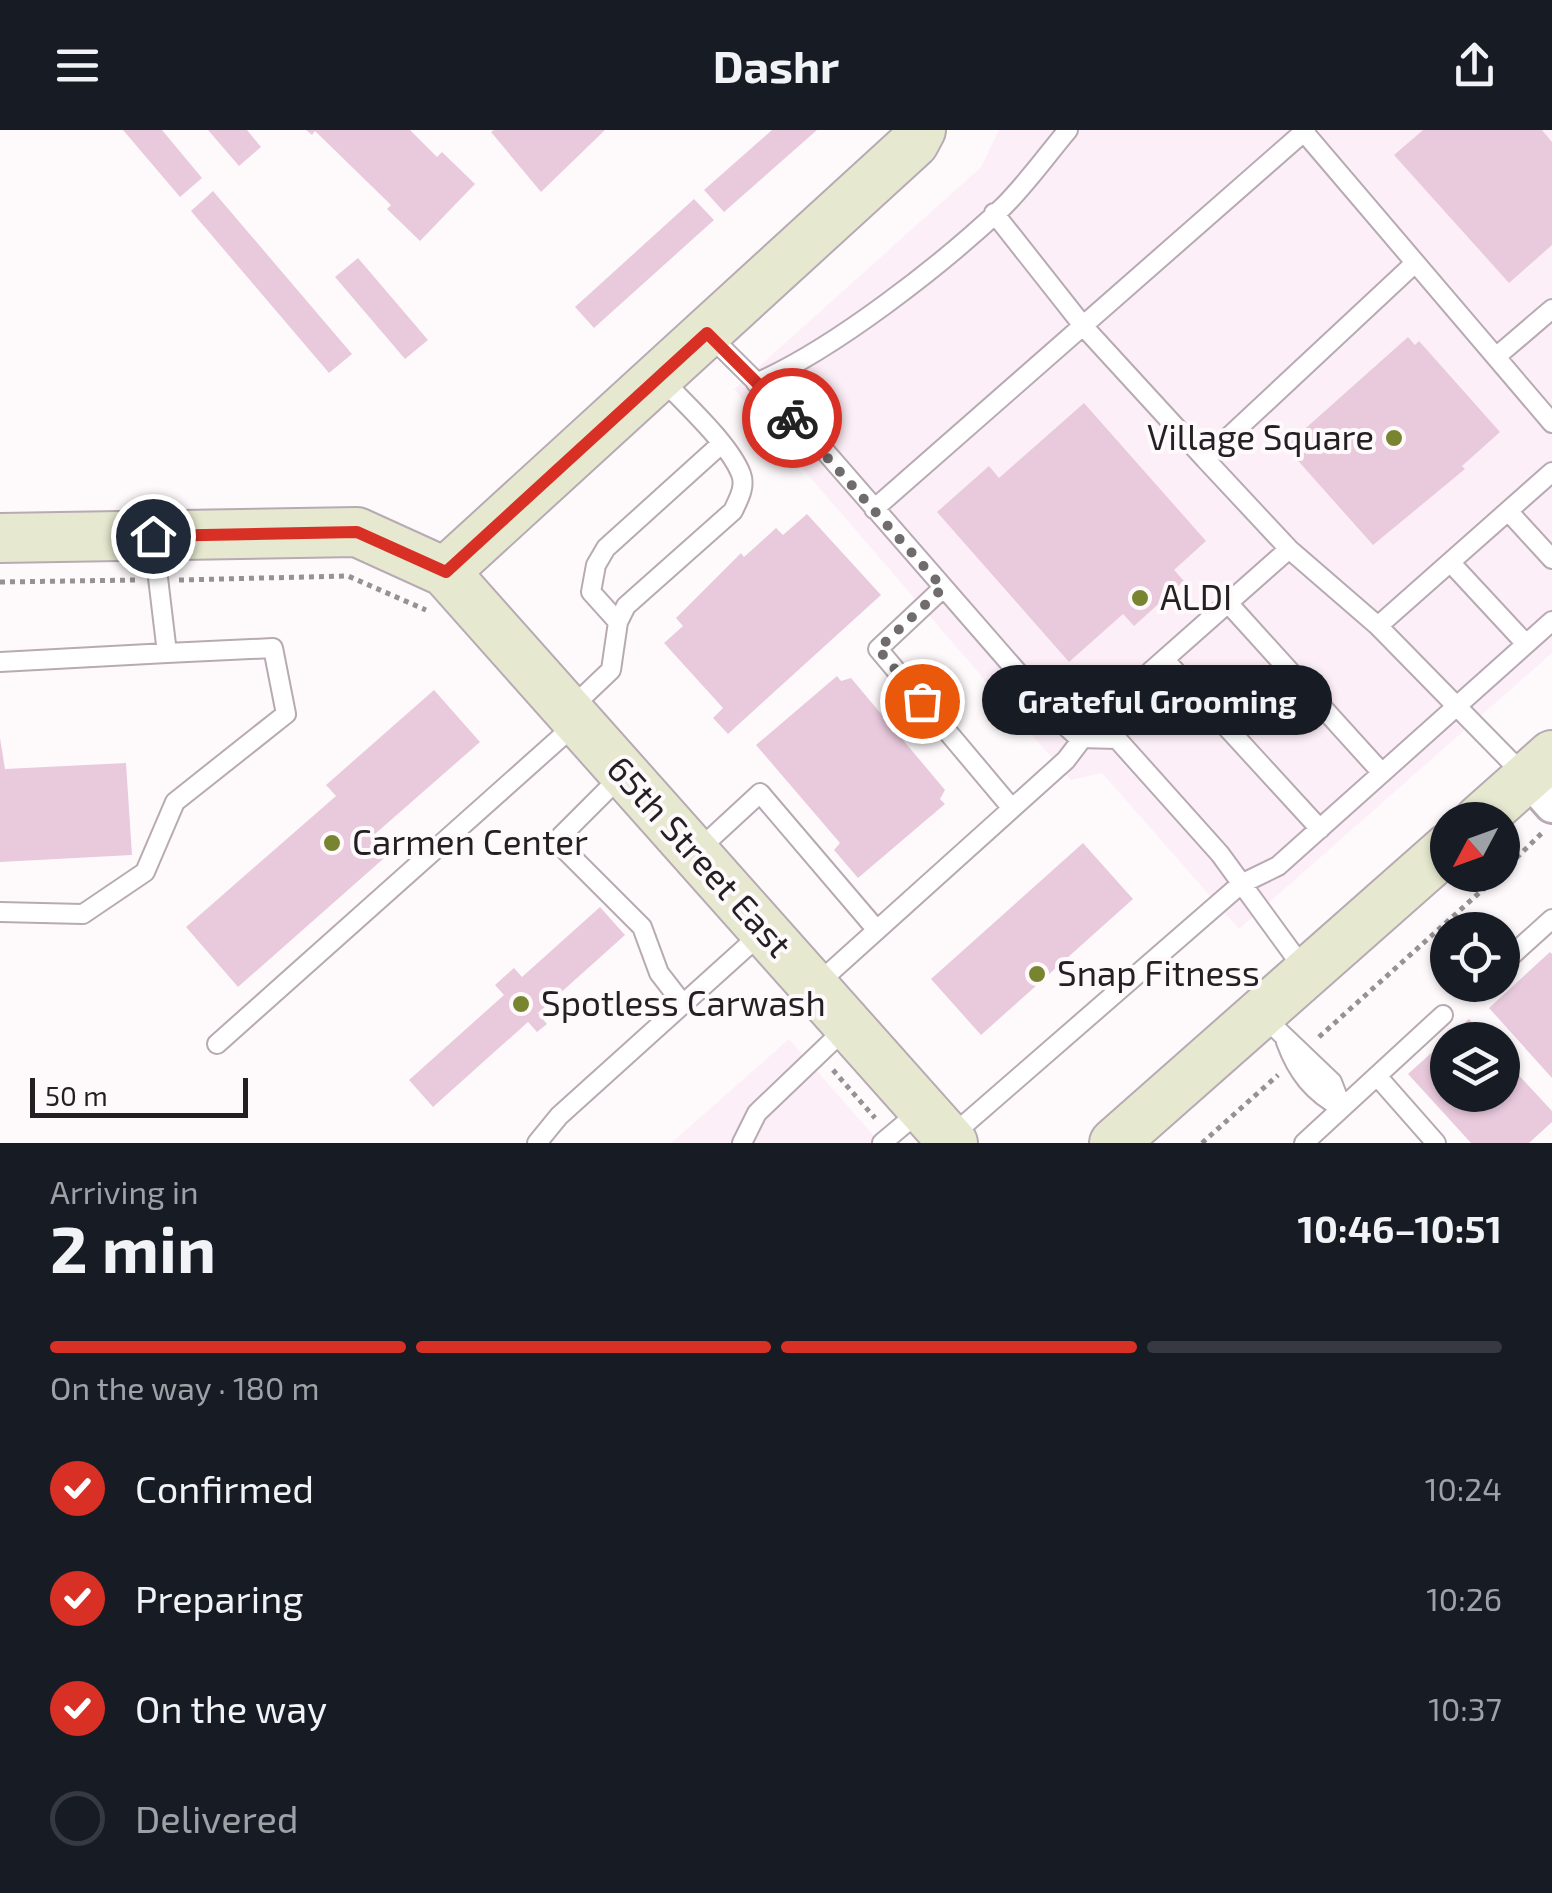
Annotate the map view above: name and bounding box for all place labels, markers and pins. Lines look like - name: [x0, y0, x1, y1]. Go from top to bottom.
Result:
- place label: Village Square: [1147, 415, 1374, 457]
- marker: Village Square: [1383, 427, 1405, 449]
- pin: [111, 494, 196, 579]
- place label: ALDI: [1160, 575, 1232, 617]
- marker: ALDI: [1129, 587, 1151, 609]
- pin: [880, 659, 965, 744]
- callout: Grateful Grooming: [982, 666, 1332, 736]
- place label: Carmen Center: [352, 820, 588, 862]
- marker: Carmen Center: [321, 832, 343, 854]
- place label: Snap Fitness: [1057, 951, 1260, 993]
- marker: Snap Fitness: [1026, 963, 1048, 985]
- place label: Spotless Carwash: [541, 981, 826, 1023]
- marker: Spotless Carwash: [510, 993, 532, 1015]

